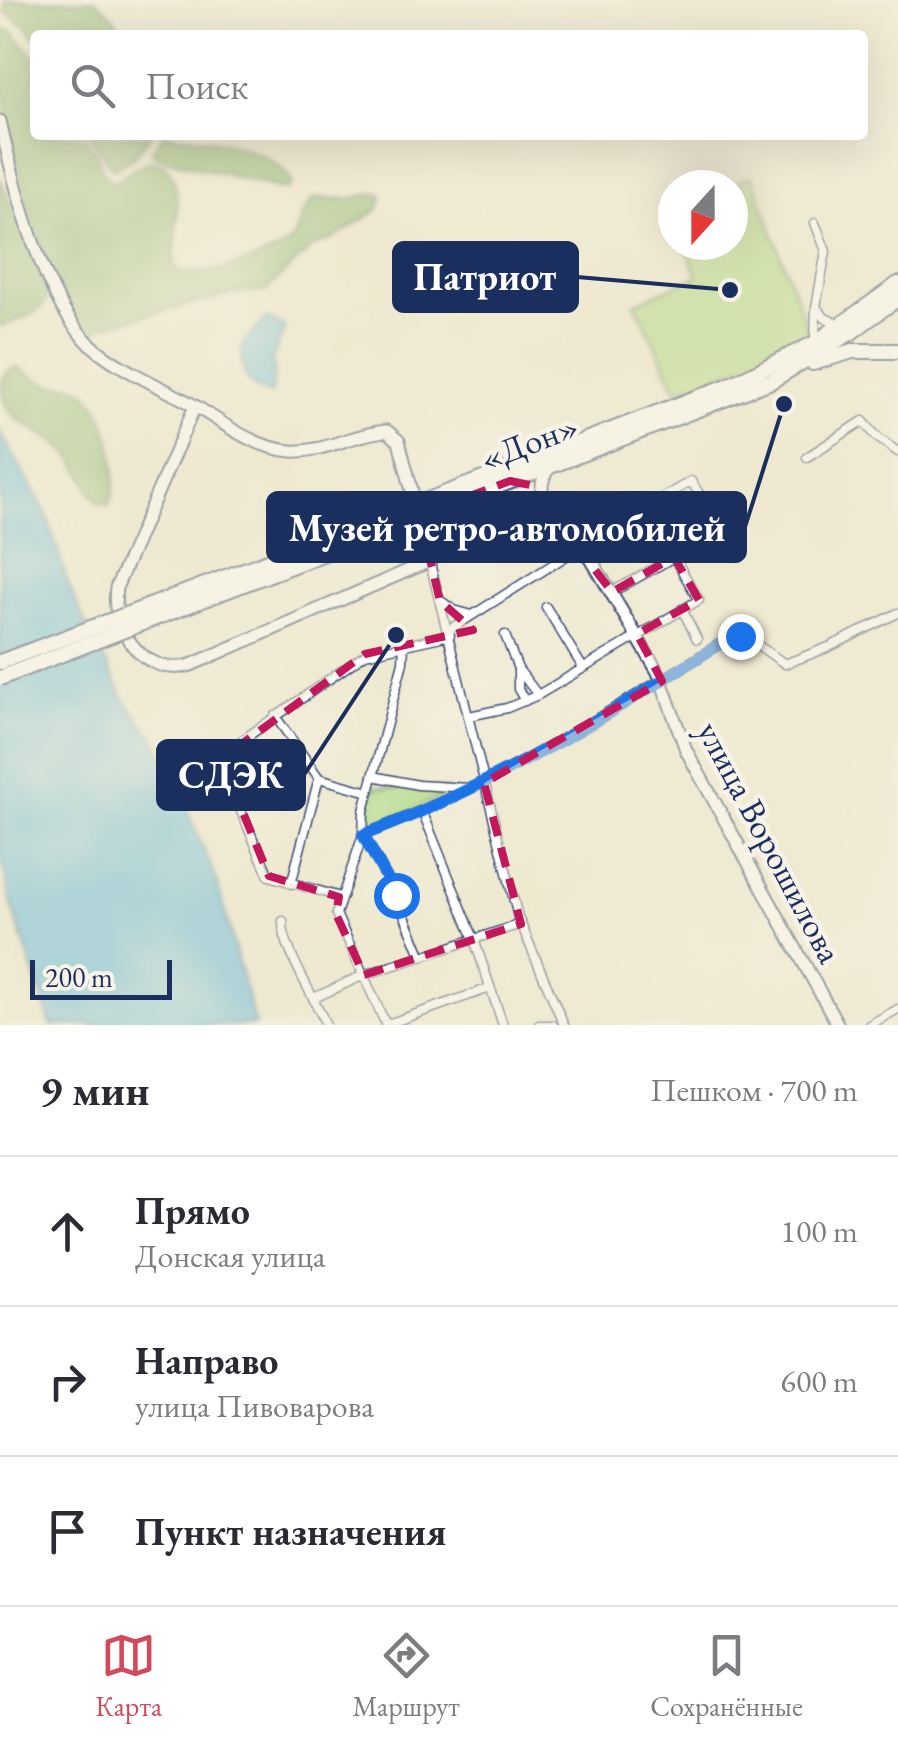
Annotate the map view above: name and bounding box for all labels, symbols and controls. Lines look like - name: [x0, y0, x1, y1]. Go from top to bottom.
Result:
- search box: [30, 30, 868, 140]
- icon: search: [65, 58, 120, 113]
- text: Поиск: [145, 61, 248, 110]
- north arrow: [658, 170, 748, 260]
- callout: Патриот: [394, 243, 577, 311]
- text: Патриот: [414, 252, 556, 301]
- street label: «Дон»: [473, 402, 584, 481]
- callout: Музей ретро-автомобилей: [268, 493, 745, 561]
- text: Музей ретро-автомобилей: [289, 503, 725, 552]
- route end: [718, 614, 764, 660]
- street label: улица Ворошилова: [687, 713, 853, 971]
- callout: СДЭК: [158, 741, 304, 809]
- text: СДЭК: [178, 750, 285, 799]
- route start: [374, 873, 420, 919]
- scale bar: [30, 955, 172, 1000]
- text: 200 m: [45, 959, 113, 995]
- text: 9 мин: [40, 1063, 149, 1118]
- text: Пешком · 700 m: [650, 1069, 858, 1111]
- text: Прямо: [135, 1186, 250, 1235]
- icon: ahead: [40, 1204, 95, 1259]
- text: 100 m: [781, 1210, 858, 1252]
- text: Донская улица: [135, 1235, 326, 1277]
- text: Направо: [135, 1336, 278, 1385]
- icon: right: [40, 1354, 95, 1409]
- text: 600 m: [781, 1360, 858, 1402]
- text: улица Пивоварова: [135, 1385, 374, 1427]
- icon: arrive: [40, 1504, 95, 1559]
- text: Пункт назначения: [135, 1507, 446, 1556]
- tab: Карта: [95, 1628, 162, 1724]
- tab: Маршрут: [352, 1628, 460, 1724]
- tab: Сохранённые: [650, 1628, 803, 1724]

